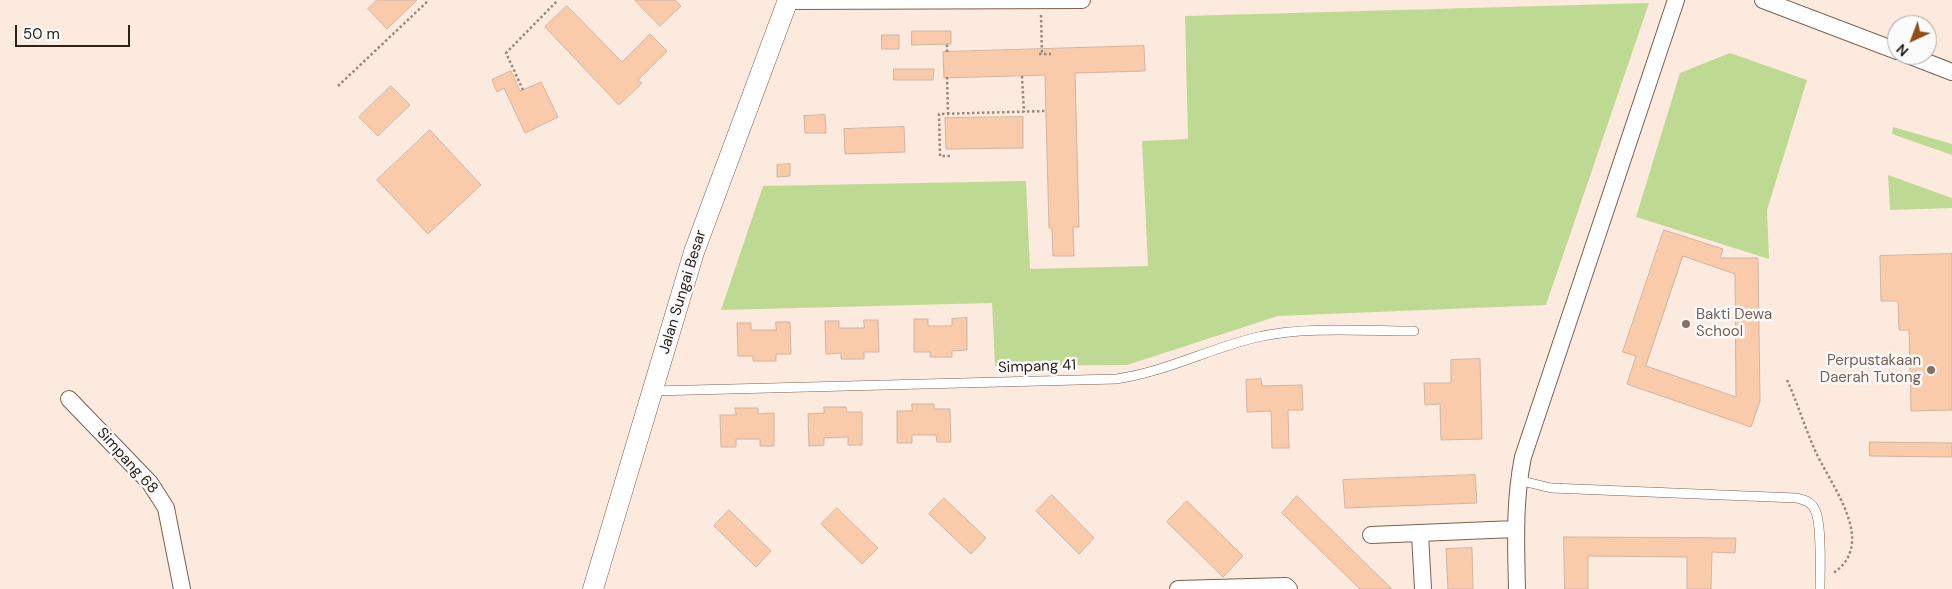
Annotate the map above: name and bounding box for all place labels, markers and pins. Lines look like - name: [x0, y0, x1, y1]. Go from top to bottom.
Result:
- place label: Bakti Dewa School: [1696, 306, 1772, 341]
- marker: Bakti Dewa School: [1680, 318, 1692, 330]
- place label: Perpustakaan Daerah Tutong: [1820, 352, 1921, 387]
- marker: Perpustakaan Daerah Tutong: [1925, 364, 1937, 376]

